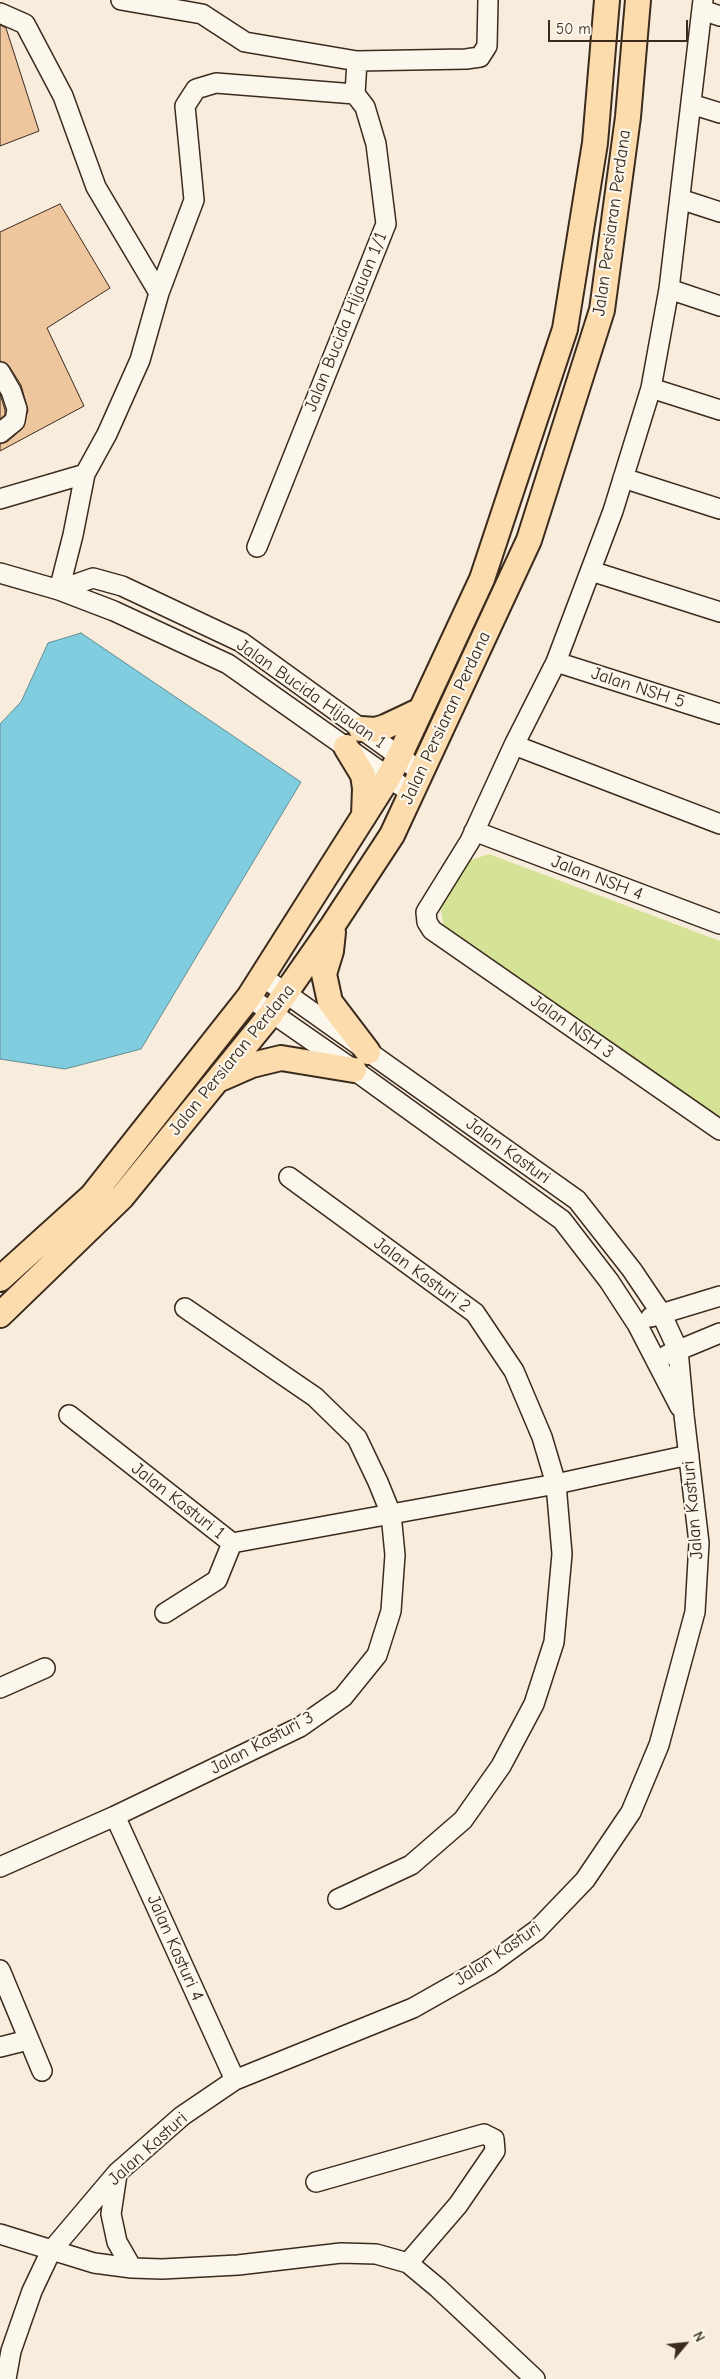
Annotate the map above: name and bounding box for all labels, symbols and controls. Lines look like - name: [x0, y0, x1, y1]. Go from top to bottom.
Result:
- scale bar: [550, 10, 690, 42]
- text: 50 m: [556, 20, 591, 38]
- street label: Jalan Persiaran Perdana: [588, 128, 636, 318]
- street label: Jalan Bucida Hijauan 1/1: [300, 229, 392, 415]
- street label: Jalan Persiaran Perdana: [396, 628, 496, 808]
- street label: Jalan Bucida Hijauan 1: [232, 634, 390, 754]
- street label: Jalan NSH 5: [588, 663, 688, 713]
- street label: Jalan NSH 4: [548, 851, 646, 905]
- street label: Jalan Persiaran Perdana: [164, 980, 300, 1140]
- street label: Jalan NSH 3: [526, 990, 618, 1064]
- street label: Jalan Kasturi: [462, 1113, 554, 1189]
- street label: Jalan Kasturi 2: [369, 1233, 475, 1317]
- street label: Jalan Kasturi 1: [127, 1458, 229, 1544]
- street label: Jalan Kasturi: [678, 1460, 708, 1560]
- street label: Jalan Kasturi 3: [206, 1707, 318, 1779]
- street label: Jalan Kasturi 4: [142, 1892, 208, 2004]
- street label: Jalan Kasturi: [451, 1917, 545, 1991]
- street label: Jalan Kasturi: [104, 2108, 192, 2190]
- north arrow: [660, 2319, 710, 2369]
- text: N: [689, 2329, 708, 2345]

